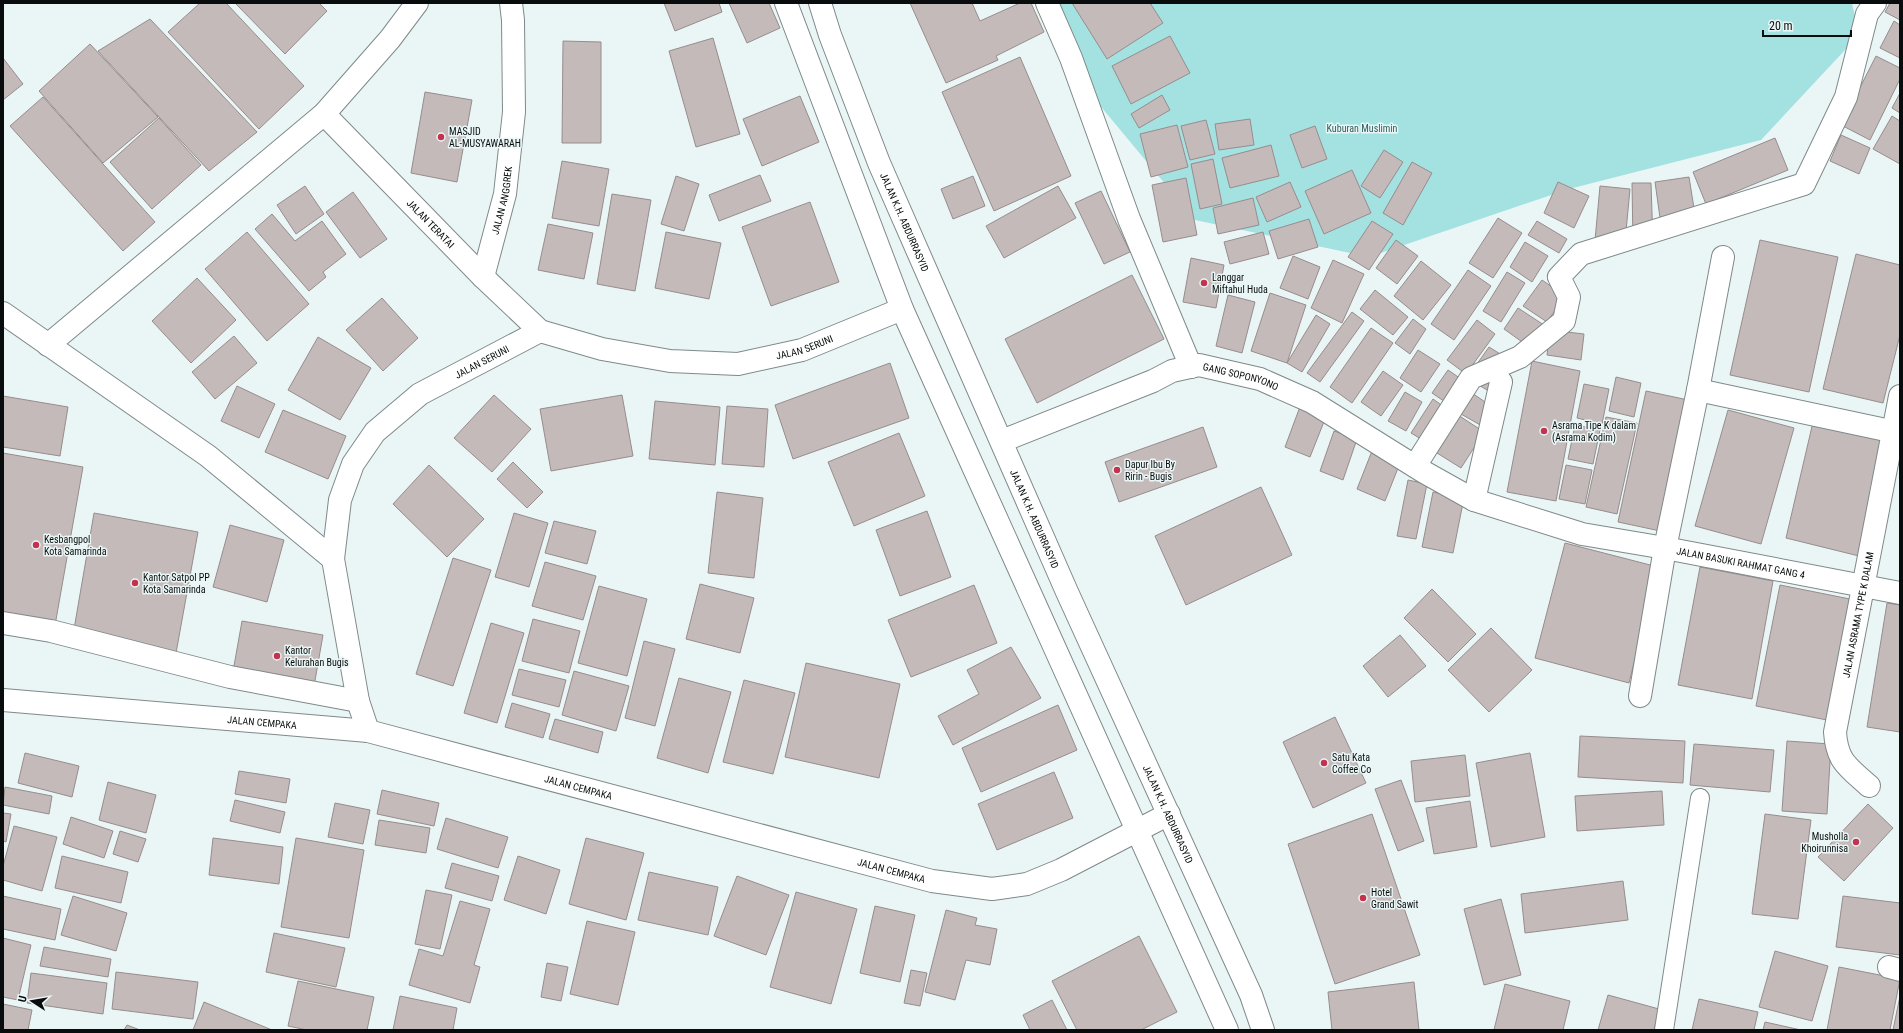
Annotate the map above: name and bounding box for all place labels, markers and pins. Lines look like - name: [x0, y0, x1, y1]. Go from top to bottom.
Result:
- place label: MASJID AL-MUSYAWARAH: [449, 126, 521, 149]
- marker: MASJID AL-MUSYAWARAH: [436, 132, 446, 142]
- place label: Langgar Miftahul Huda: [1212, 272, 1268, 295]
- marker: Langgar Miftahul Huda: [1199, 278, 1209, 288]
- place label: Asrama Tipe K dalam (Asrama Kodim): [1552, 420, 1636, 444]
- marker: Asrama Tipe K dalam (Asrama Kodim): [1539, 426, 1549, 436]
- place label: Dapur Ibu By Ririn - Bugis: [1125, 459, 1175, 482]
- marker: Dapur Ibu By Ririn - Bugis: [1112, 465, 1122, 475]
- place label: Kesbangpol Kota Samarinda: [44, 534, 107, 557]
- marker: Kesbangpol Kota Samarinda: [31, 540, 41, 550]
- place label: Kantor Satpol PP Kota Samarinda: [143, 572, 210, 595]
- marker: Kantor Satpol PP Kota Samarinda: [130, 578, 140, 588]
- place label: Kantor Kelurahan Bugis: [285, 645, 349, 668]
- marker: Kantor Kelurahan Bugis: [272, 651, 282, 661]
- place label: Satu Kata Coffee Co: [1332, 752, 1371, 775]
- marker: Satu Kata Coffee Co: [1319, 758, 1329, 768]
- place label: Musholla Khoirunnisa: [1801, 831, 1848, 854]
- marker: Musholla Khoirunnisa: [1851, 837, 1861, 847]
- place label: Hotel Grand Sawit: [1371, 887, 1418, 910]
- marker: Hotel Grand Sawit: [1358, 893, 1368, 903]

